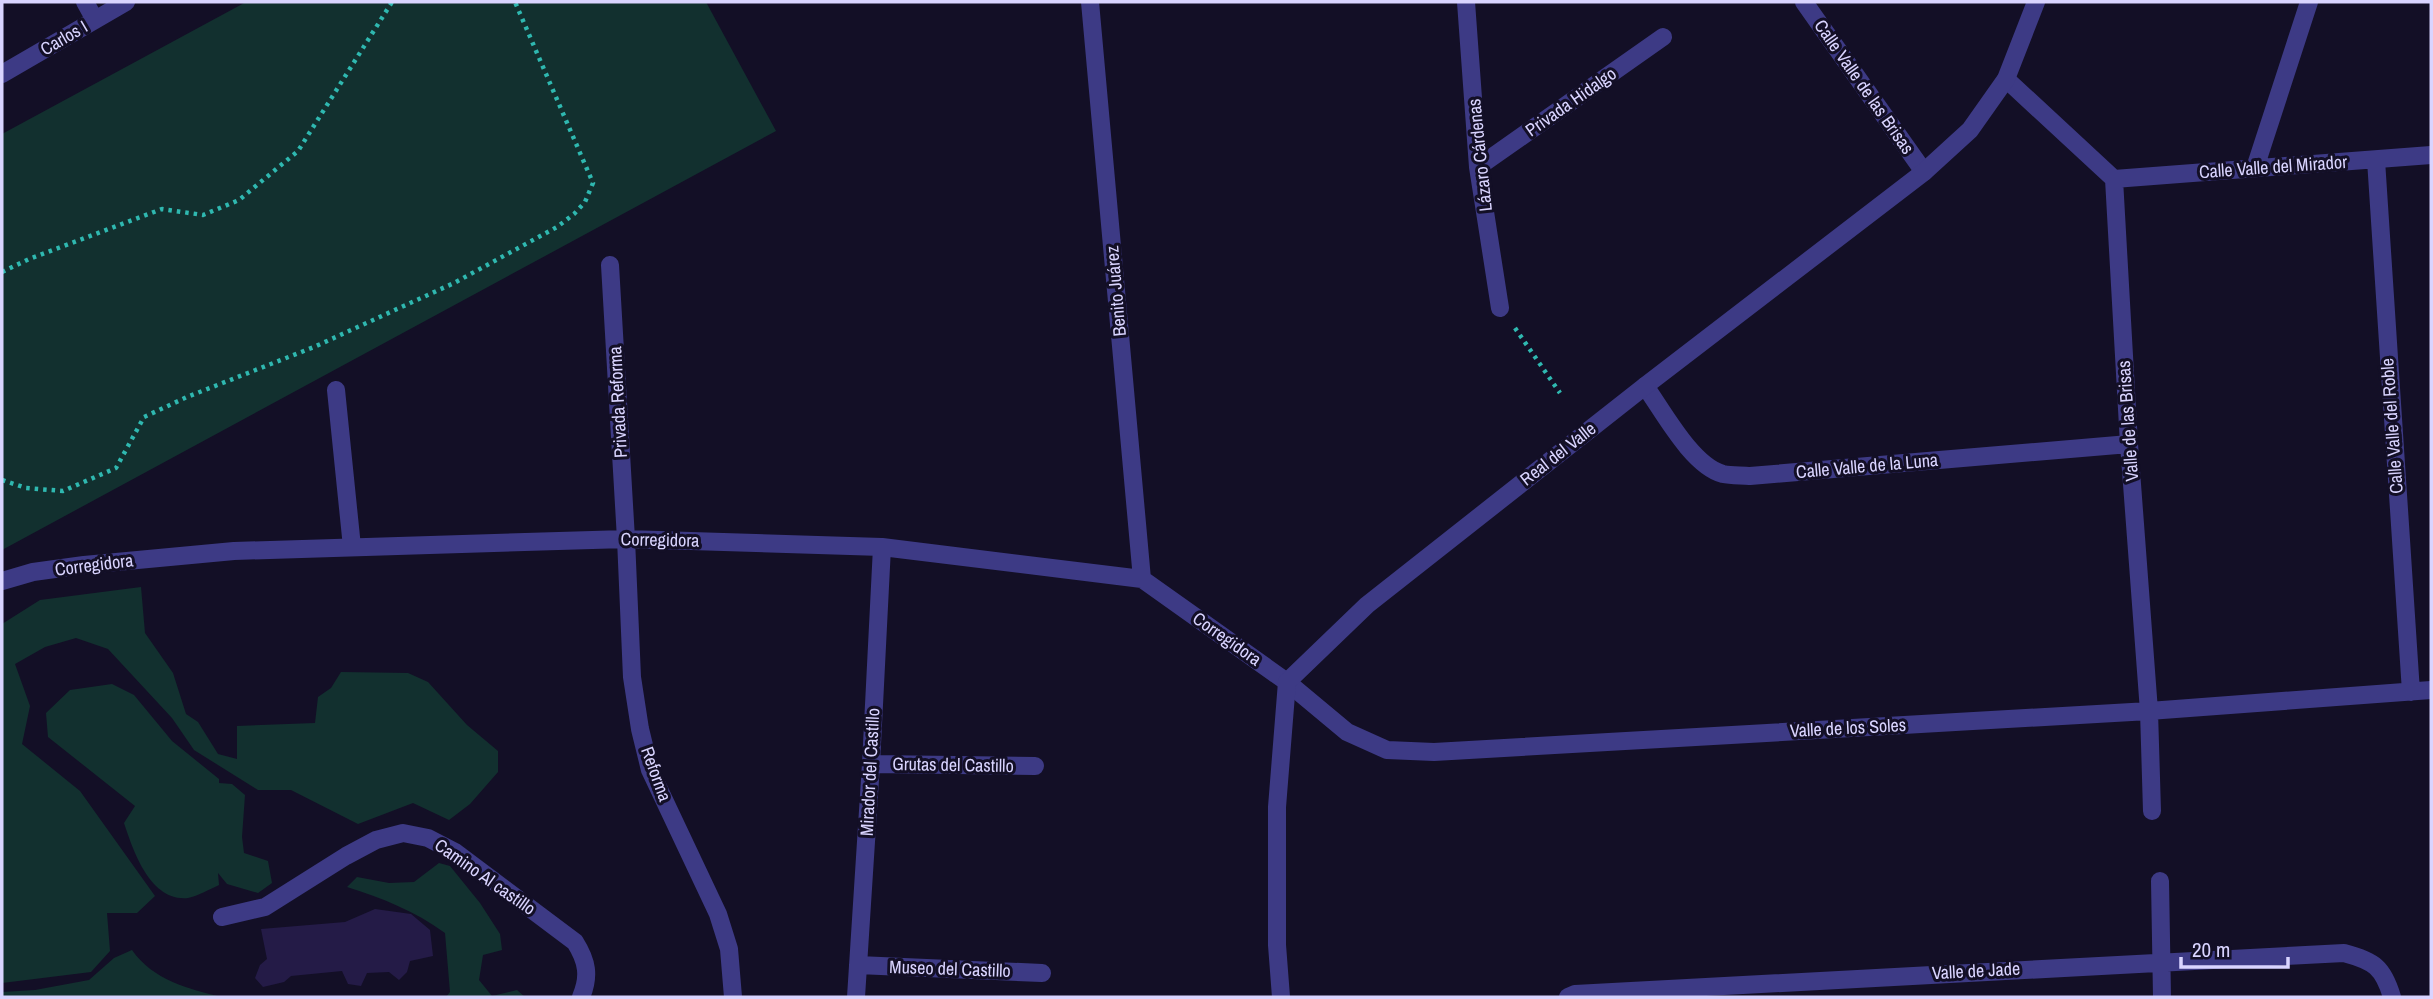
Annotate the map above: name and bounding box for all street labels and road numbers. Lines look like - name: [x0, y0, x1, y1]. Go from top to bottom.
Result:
- street label: Carlos I: [35, 14, 92, 61]
- street label: Calle Valle de las Brisas: [1809, 14, 1920, 159]
- street label: Privada Hidalgo: [1520, 61, 1621, 142]
- street label: Lázaro Cárdenas: [1461, 97, 1498, 213]
- street label: Calle Valle del Mirador: [2198, 149, 2348, 184]
- street label: Benito Juárez: [1099, 245, 1132, 338]
- street label: Privada Reforma: [602, 346, 633, 458]
- street label: Calle Valle del Roble: [2374, 357, 2409, 495]
- street label: Valle de las Brisas: [2111, 360, 2144, 482]
- street label: Real del Valle: [1515, 416, 1601, 491]
- street label: Calle Valle de la Luna: [1795, 447, 1939, 484]
- street label: Corregidora: [620, 526, 700, 553]
- street label: Corregidora: [53, 547, 135, 582]
- street label: Corregidora: [1188, 606, 1267, 671]
- street label: Mirador del Castillo: [854, 707, 885, 837]
- street label: Valle de los Soles: [1789, 712, 1907, 743]
- street label: Reforma: [635, 743, 678, 805]
- street label: Grutas del Castillo: [892, 751, 1014, 778]
- street label: Camino Al castillo: [430, 832, 541, 921]
- street label: Museo del Castillo: [889, 954, 1011, 983]
- street label: Valle de Jade: [1931, 956, 2021, 985]

